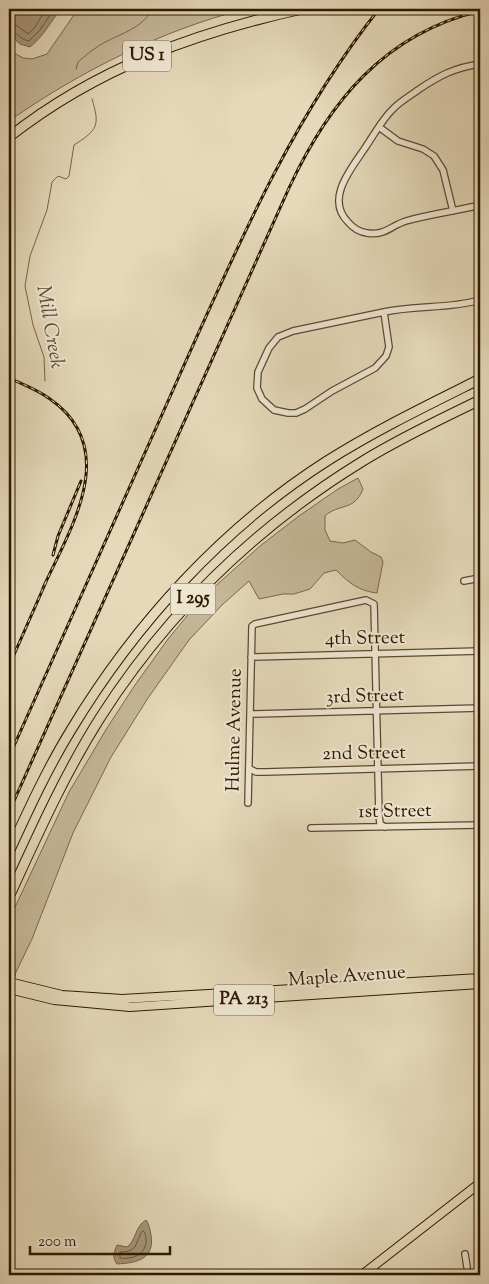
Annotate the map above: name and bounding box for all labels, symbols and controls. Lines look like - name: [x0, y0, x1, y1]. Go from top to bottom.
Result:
- road number: US 1: [123, 40, 171, 72]
- water label: Mill Creek: [27, 283, 71, 371]
- road number: I 295: [170, 584, 216, 614]
- street label: 4th Street: [325, 625, 406, 653]
- street label: Hulme Avenue: [220, 668, 250, 792]
- street label: 3rd Street: [325, 682, 405, 712]
- street label: 2nd Street: [322, 740, 407, 768]
- street label: 1st Street: [358, 798, 432, 826]
- street label: Maple Avenue: [287, 959, 407, 995]
- road number: PA 213: [214, 984, 274, 1016]
- scale bar: [30, 1224, 170, 1256]
- text: 200 m: [38, 1232, 77, 1253]

